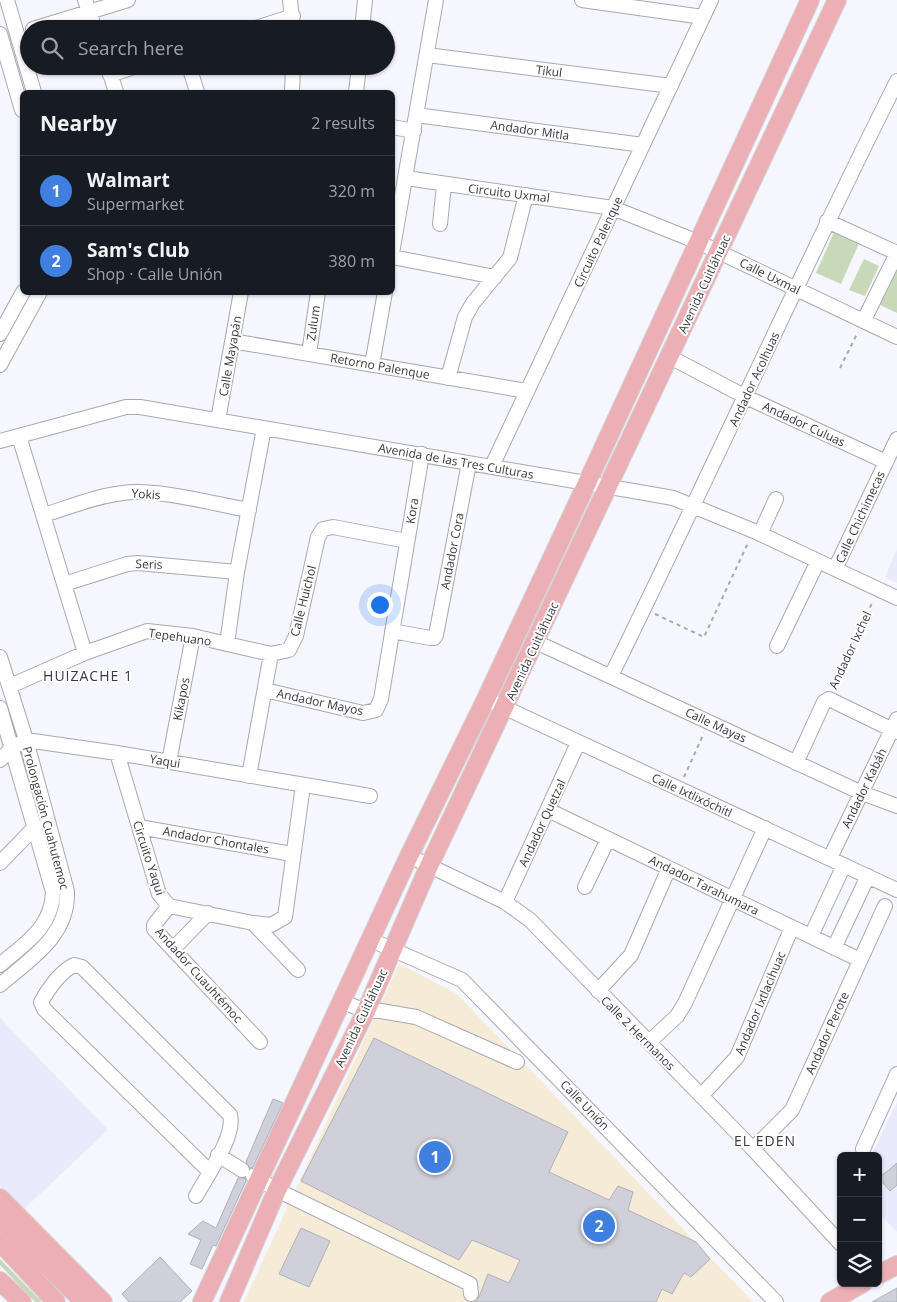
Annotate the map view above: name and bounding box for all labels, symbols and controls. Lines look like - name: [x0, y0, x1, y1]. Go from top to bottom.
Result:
- search box: [20, 20, 395, 75]
- icon: search: [38, 34, 66, 62]
- text: Search here: [78, 35, 184, 61]
- street label: Tikul: [535, 61, 563, 81]
- text: Nearby: [40, 109, 117, 137]
- text: 2 results: [311, 112, 375, 134]
- street label: Andador Mitla: [490, 116, 570, 144]
- text: Walmart: [87, 167, 170, 193]
- text: 1: [51, 180, 61, 202]
- text: 320 m: [329, 180, 375, 202]
- street label: Circuito Uxmal: [467, 180, 551, 206]
- text: Supermarket: [87, 193, 184, 215]
- street label: Circuito Palenque: [569, 193, 627, 290]
- street label: Avenida Cuitláhuac: [674, 232, 734, 336]
- text: Sam's Club: [87, 237, 189, 263]
- text: 2: [51, 250, 61, 272]
- text: 380 m: [329, 250, 375, 272]
- street label: Calle Uxmal: [737, 254, 803, 298]
- text: Shop · Calle Unión: [87, 263, 223, 285]
- street label: Zulum: [302, 304, 324, 342]
- street label: Calle Mayapán: [215, 314, 245, 398]
- street label: Andador Acolhuas: [725, 329, 783, 429]
- street label: Retorno Palenque: [329, 349, 431, 383]
- street label: Andador Culuas: [760, 397, 848, 451]
- street label: Avenida de las Tres Culturas: [377, 439, 535, 483]
- street label: Calle Chichimecas: [831, 468, 889, 566]
- street label: Yokis: [131, 485, 161, 504]
- street label: Kora: [402, 497, 422, 525]
- street label: Andador Cora: [436, 511, 468, 591]
- street label: Seris: [135, 555, 163, 573]
- street label: Calle Huichol: [286, 564, 320, 638]
- your location: [367, 592, 393, 618]
- street label: Avenida Cuitláhuac: [502, 599, 562, 703]
- street label: Andador Ixchel: [825, 608, 875, 692]
- street label: Tepehuano: [147, 624, 213, 650]
- district label: HUIZACHE 1: [43, 666, 133, 685]
- street label: Kikapos: [168, 676, 194, 722]
- street label: Andador Mayos: [275, 685, 365, 720]
- street label: Calle Mayas: [682, 703, 750, 747]
- street label: Prolongación Cuahutemoc: [19, 744, 73, 892]
- street label: Andador Kabáh: [837, 745, 891, 831]
- street label: Yaqui: [148, 750, 182, 772]
- street label: Calle Ixtlixóchitl: [649, 769, 735, 821]
- street label: Andador Quetzal: [514, 777, 570, 869]
- street label: Circuito Yaqui: [129, 819, 169, 897]
- street label: Andador Chontales: [162, 822, 271, 858]
- street label: Andador Tarahumara: [646, 851, 762, 919]
- street label: Andador Cuauhtémoc: [152, 924, 247, 1027]
- street label: Andador Ixtlacihuac: [730, 948, 790, 1057]
- street label: Avenida Cuitláhuac: [331, 966, 391, 1070]
- street label: Andador Perote: [801, 989, 853, 1077]
- street label: Calle 2 Hermanos: [597, 992, 679, 1074]
- street label: Calle Unión: [557, 1076, 613, 1134]
- district label: EL EDEN: [734, 1131, 796, 1150]
- pin: 1: [419, 1138, 451, 1176]
- map controls: [837, 1152, 882, 1287]
- button: +: [837, 1152, 882, 1197]
- button: −: [837, 1197, 882, 1242]
- pin: 2: [583, 1207, 615, 1245]
- button: layers: [837, 1242, 882, 1287]

